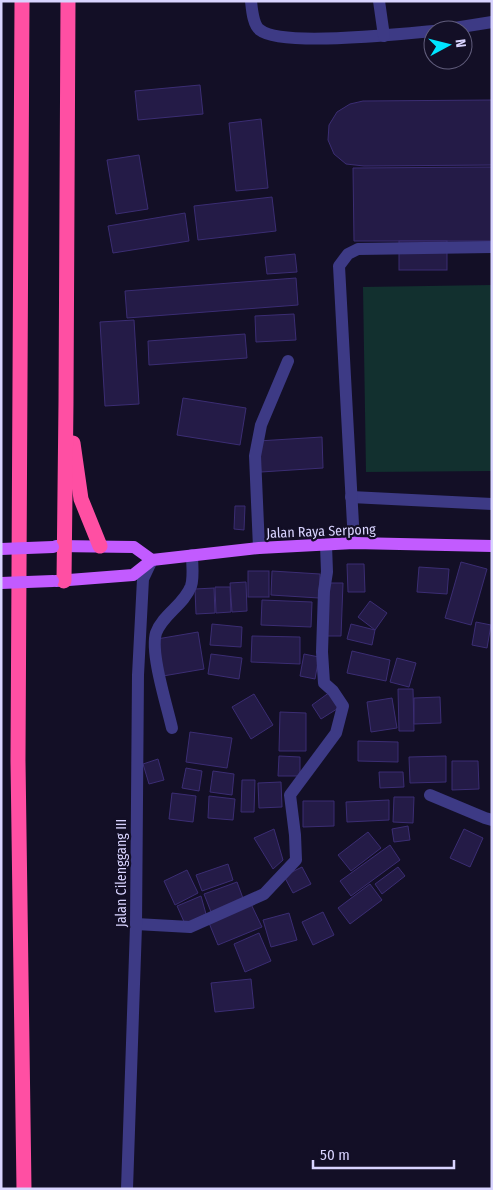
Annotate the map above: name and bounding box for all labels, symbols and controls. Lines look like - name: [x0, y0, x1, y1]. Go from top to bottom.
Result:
- north arrow: [423, 20, 473, 70]
- text: N: [451, 38, 469, 49]
- street label: Jalan Raya Serpong: [266, 521, 376, 542]
- street label: Jalan Cilenggang III: [113, 819, 130, 927]
- scale bar: [313, 1138, 454, 1170]
- text: 50 m: [320, 1146, 350, 1164]

